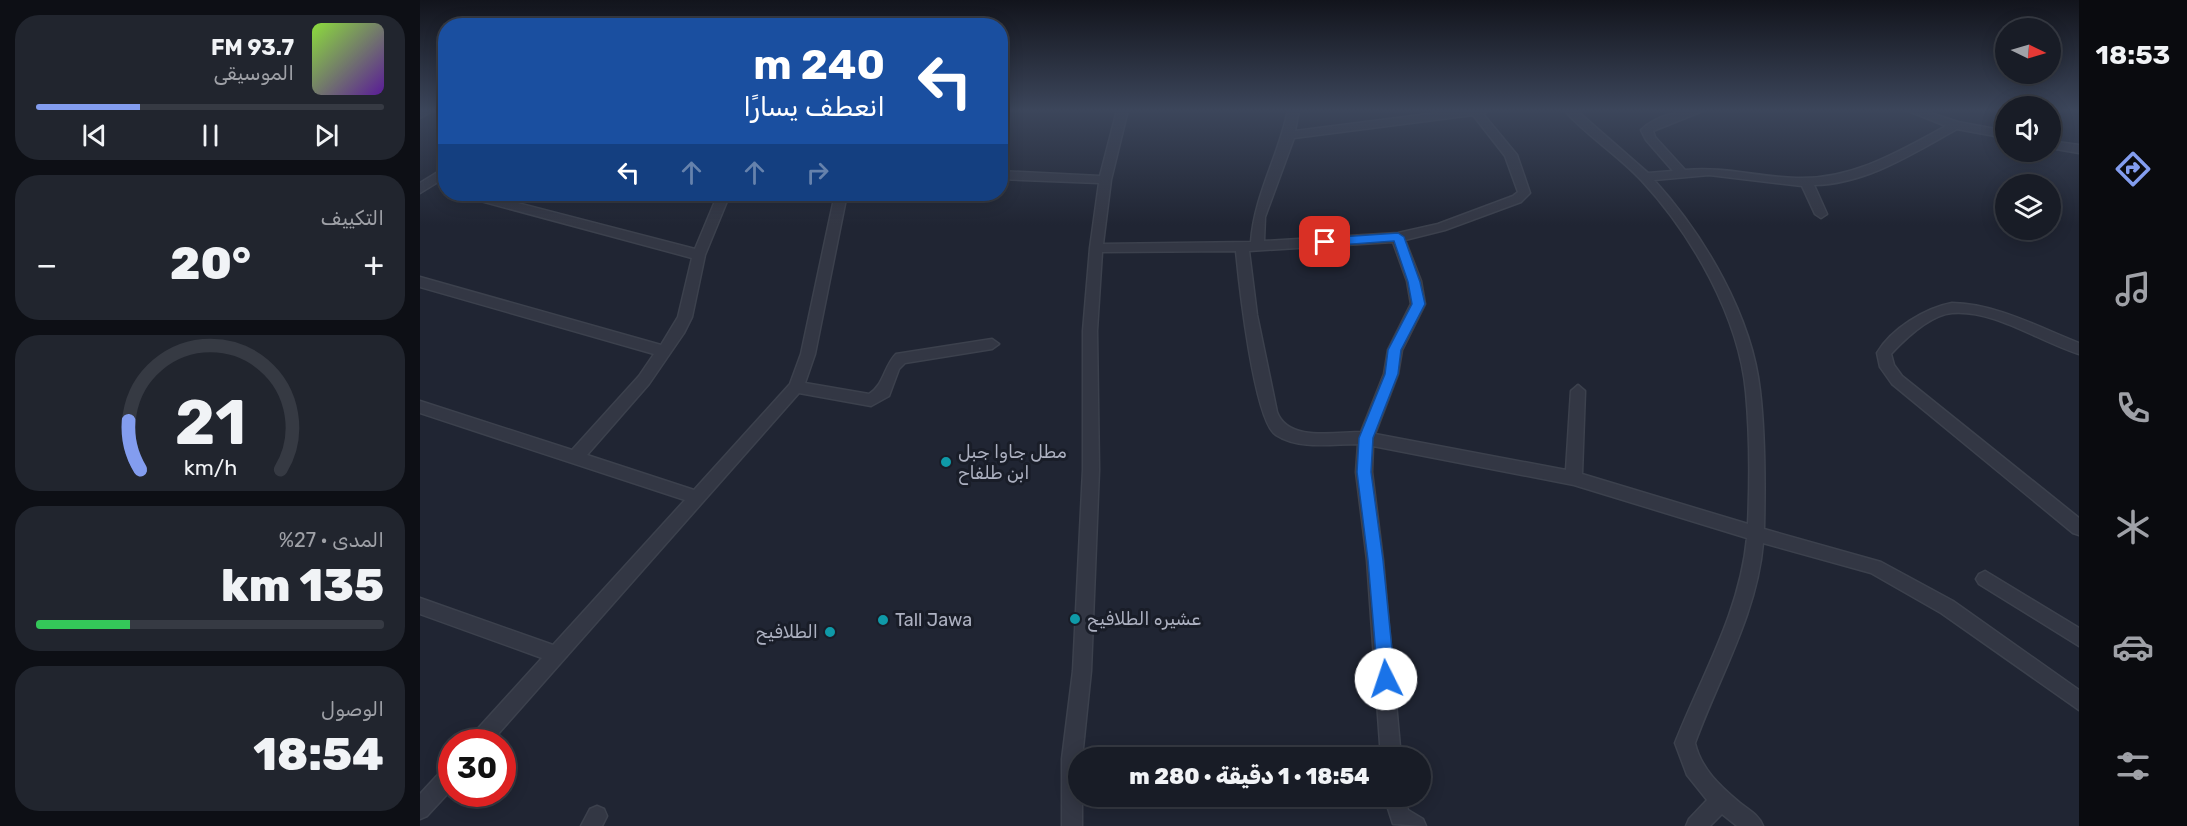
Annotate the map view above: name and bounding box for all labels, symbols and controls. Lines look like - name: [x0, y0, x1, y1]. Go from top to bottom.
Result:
- north arrow: [1995, 18, 2061, 84]
- map controls: [1995, 18, 2061, 240]
- text: 93.7 FM: [211, 34, 294, 61]
- text: 18:53: [2096, 39, 2170, 71]
- text: 240 m: [753, 40, 885, 90]
- icon: left: [906, 42, 984, 120]
- text: الموسيقى: [213, 61, 294, 85]
- text: انعطف يسارًا: [743, 91, 885, 123]
- button: sound: [1995, 96, 2061, 162]
- icon: previous: [78, 119, 111, 152]
- icon: pause: [194, 119, 227, 152]
- icon: next: [310, 119, 343, 152]
- icon: directions: [2112, 148, 2154, 190]
- icon: left: [612, 156, 645, 189]
- icon: ahead: [675, 156, 708, 189]
- icon: ahead: [738, 156, 771, 189]
- icon: right: [801, 156, 834, 189]
- button: layers: [1995, 174, 2061, 240]
- text: التكييف: [321, 206, 384, 230]
- pin: [1299, 216, 1350, 267]
- icon: arrive: [1308, 225, 1341, 258]
- text: 20°: [170, 237, 251, 290]
- text: −: [36, 245, 57, 284]
- text: +: [363, 245, 384, 284]
- icon: music: [2112, 268, 2154, 310]
- text: 21: [174, 386, 246, 460]
- icon: phone: [2112, 387, 2154, 429]
- place label: مطل جاوا جبل ابن طلفاح: [958, 441, 1067, 485]
- text: km/h: [183, 455, 237, 480]
- marker: مطل جاوا جبل ابن طلفاح: [939, 455, 953, 469]
- icon: climate: [2112, 506, 2154, 548]
- text: المدى · 27%: [279, 528, 384, 552]
- text: 135 km: [221, 559, 384, 612]
- place label: عشيره الطلافيح: [1087, 608, 1201, 632]
- place label: Tall Jawa: [895, 609, 972, 631]
- marker: عشيره الطلافيح: [1068, 612, 1082, 626]
- marker: Tall Jawa: [876, 613, 890, 627]
- place label: الطلافيح: [756, 621, 818, 645]
- marker: الطلافيح: [823, 625, 837, 639]
- icon: car: [2112, 626, 2154, 668]
- position arrow: [1354, 647, 1418, 711]
- text: الوصول: [321, 697, 384, 721]
- text: 18:54: [253, 728, 384, 781]
- speed limit sign: 30: [438, 729, 516, 807]
- icon: filters: [2112, 745, 2154, 787]
- text: 18:54 · 1 دقيقة · 280 m: [1129, 763, 1370, 790]

